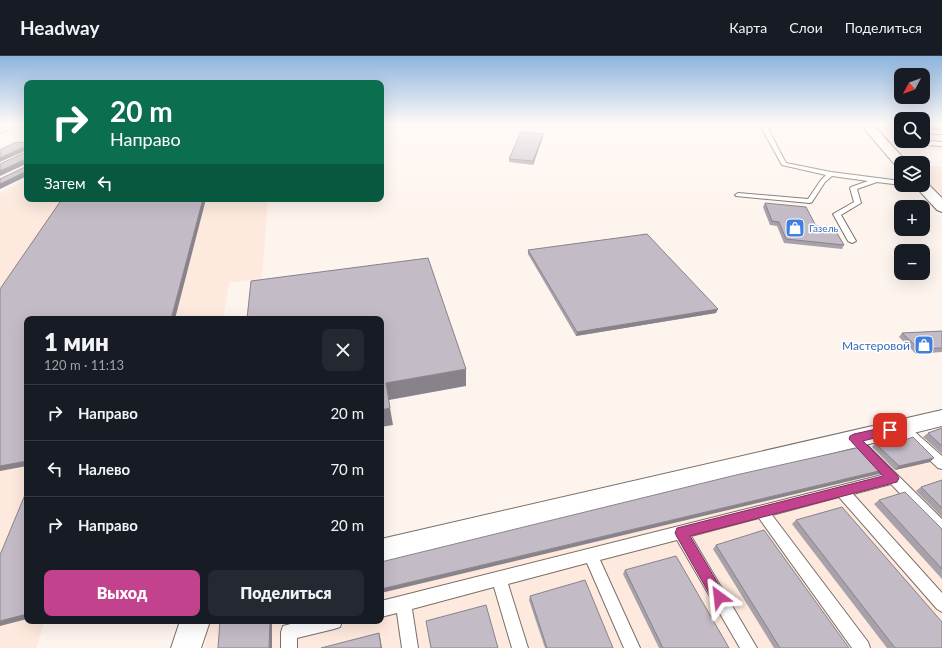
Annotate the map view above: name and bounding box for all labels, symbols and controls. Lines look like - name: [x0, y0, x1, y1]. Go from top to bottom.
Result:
- text: Headway: [20, 16, 99, 39]
- text: Карта: [729, 19, 767, 36]
- text: Слои: [789, 19, 823, 36]
- text: Поделиться: [845, 19, 922, 36]
- north arrow: [894, 68, 930, 104]
- map controls: [894, 68, 930, 280]
- text: 20 m: [110, 94, 173, 128]
- icon: right: [44, 96, 96, 148]
- button: search: [894, 112, 930, 148]
- text: Направо: [110, 128, 181, 150]
- button: layers: [894, 156, 930, 192]
- icon: left: [94, 172, 116, 194]
- text: Затем: [44, 174, 86, 192]
- button: +: [894, 200, 930, 236]
- shop icon: Газель: [784, 217, 806, 239]
- place label: Газель: [809, 222, 838, 234]
- button: −: [894, 244, 930, 280]
- text: 1 мин: [44, 327, 109, 356]
- button: close: [322, 329, 364, 371]
- shop icon: Мастеровой: [913, 334, 935, 356]
- place label: Мастеровой: [842, 338, 910, 353]
- text: 120 m · 11:13: [44, 357, 124, 373]
- icon: right: [44, 402, 66, 424]
- text: Направо: [78, 404, 138, 422]
- text: 20 m: [330, 404, 364, 422]
- pin: [873, 413, 907, 447]
- icon: arrive: [879, 419, 901, 441]
- icon: left: [44, 458, 66, 480]
- text: Налево: [78, 460, 130, 478]
- text: 70 m: [330, 460, 364, 478]
- icon: right: [44, 514, 66, 536]
- text: Направо: [78, 516, 138, 534]
- text: 20 m: [330, 516, 364, 534]
- button: Выход: [44, 570, 200, 616]
- button: Поделиться: [208, 570, 364, 616]
- position arrow: [698, 576, 740, 618]

